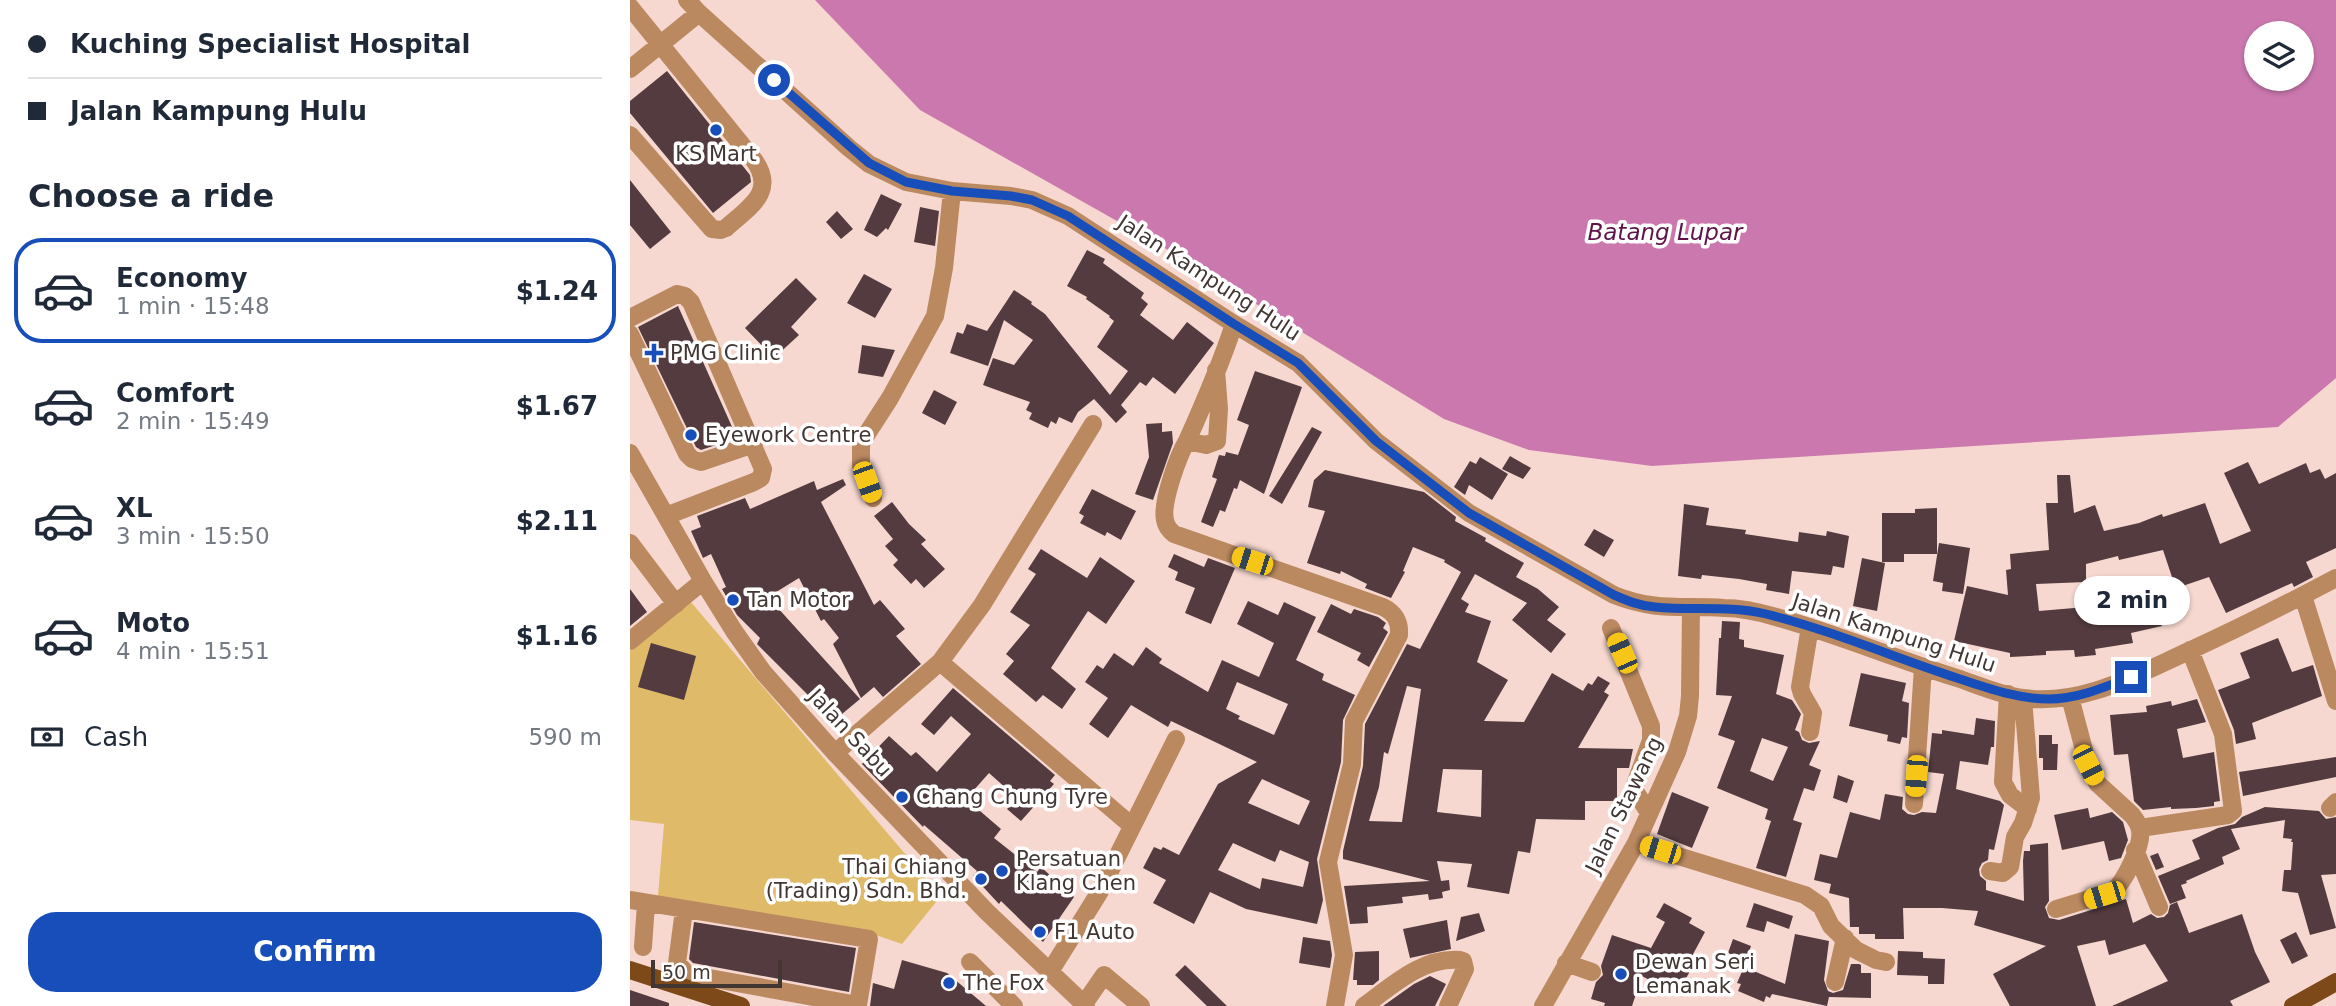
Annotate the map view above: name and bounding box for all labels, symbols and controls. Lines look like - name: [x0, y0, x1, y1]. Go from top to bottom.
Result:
- map controls: [2244, 21, 2314, 91]
- button: layers: [2244, 21, 2314, 91]
- text: Kuching Specialist Hospital: [70, 29, 470, 59]
- route start: [758, 64, 790, 96]
- text: Jalan Kampung Hulu: [70, 96, 367, 126]
- marker: KS Mart: [708, 122, 724, 138]
- place label: KS Mart: [675, 142, 757, 166]
- text: Choose a ride: [28, 177, 274, 215]
- street label: Jalan Kampung Hulu: [1112, 209, 1305, 346]
- water label: Batang Lupar: [1587, 219, 1744, 245]
- icon: car: [32, 259, 95, 322]
- text: Economy: [116, 263, 247, 293]
- text: $1.24: [516, 276, 598, 306]
- text: 1 min · 15:48: [116, 293, 270, 319]
- place label: PMG Clinic: [670, 341, 781, 365]
- marker: PMG Clinic: [644, 343, 664, 363]
- icon: car: [32, 374, 95, 437]
- text: Comfort: [116, 378, 234, 408]
- text: $1.67: [516, 391, 598, 421]
- text: 2 min · 15:49: [116, 408, 270, 434]
- place label: Eyework Centre: [705, 423, 871, 447]
- marker: Eyework Centre: [683, 427, 699, 443]
- car: [850, 459, 885, 505]
- icon: car: [32, 489, 95, 552]
- text: XL: [116, 493, 153, 523]
- text: $2.11: [516, 506, 598, 536]
- text: 3 min · 15:50: [116, 523, 270, 549]
- car: [1229, 545, 1276, 577]
- callout: 2 min: [2073, 576, 2189, 624]
- text: 2 min: [2096, 587, 2168, 613]
- place label: Tan Motor: [746, 588, 850, 612]
- street label: Jalan Kampung Hulu: [1787, 588, 1999, 677]
- marker: Tan Motor: [725, 592, 741, 608]
- icon: car: [32, 604, 95, 667]
- text: Moto: [116, 608, 190, 638]
- text: $1.16: [516, 621, 598, 651]
- car: [1604, 630, 1641, 676]
- text: 4 min · 15:51: [116, 638, 270, 664]
- route end: [2115, 661, 2147, 693]
- street label: Jalan Sabu: [802, 683, 896, 782]
- icon: cash: [28, 718, 66, 756]
- text: Cash: [84, 722, 148, 752]
- text: 590 m: [528, 724, 602, 750]
- street label: Jalan Stawang: [1580, 733, 1667, 879]
- car: [2070, 742, 2107, 788]
- car: [1905, 754, 1928, 798]
- place label: Chang Chung Tyre: [916, 785, 1108, 809]
- marker: Chang Chung Tyre: [894, 789, 910, 805]
- car: [1637, 834, 1684, 866]
- place label: Persatuan Klang Chen: [1016, 847, 1136, 895]
- place label: Thai Chiang (Trading) Sdn. Bhd.: [766, 855, 967, 903]
- marker: Persatuan Klang Chen: [994, 863, 1010, 879]
- marker: Thai Chiang (Trading) Sdn. Bhd.: [973, 871, 989, 887]
- car: [2081, 879, 2128, 911]
- button: Confirm: [28, 912, 602, 992]
- place label: F1 Auto: [1054, 920, 1135, 944]
- marker: F1 Auto: [1032, 924, 1048, 940]
- place label: Dewan Seri Lemanak: [1635, 950, 1755, 998]
- scale bar: [651, 957, 782, 989]
- text: 50 m: [662, 961, 711, 983]
- marker: Dewan Seri Lemanak: [1613, 966, 1629, 982]
- place label: The Fox: [962, 971, 1045, 995]
- marker: The Fox: [941, 975, 957, 991]

